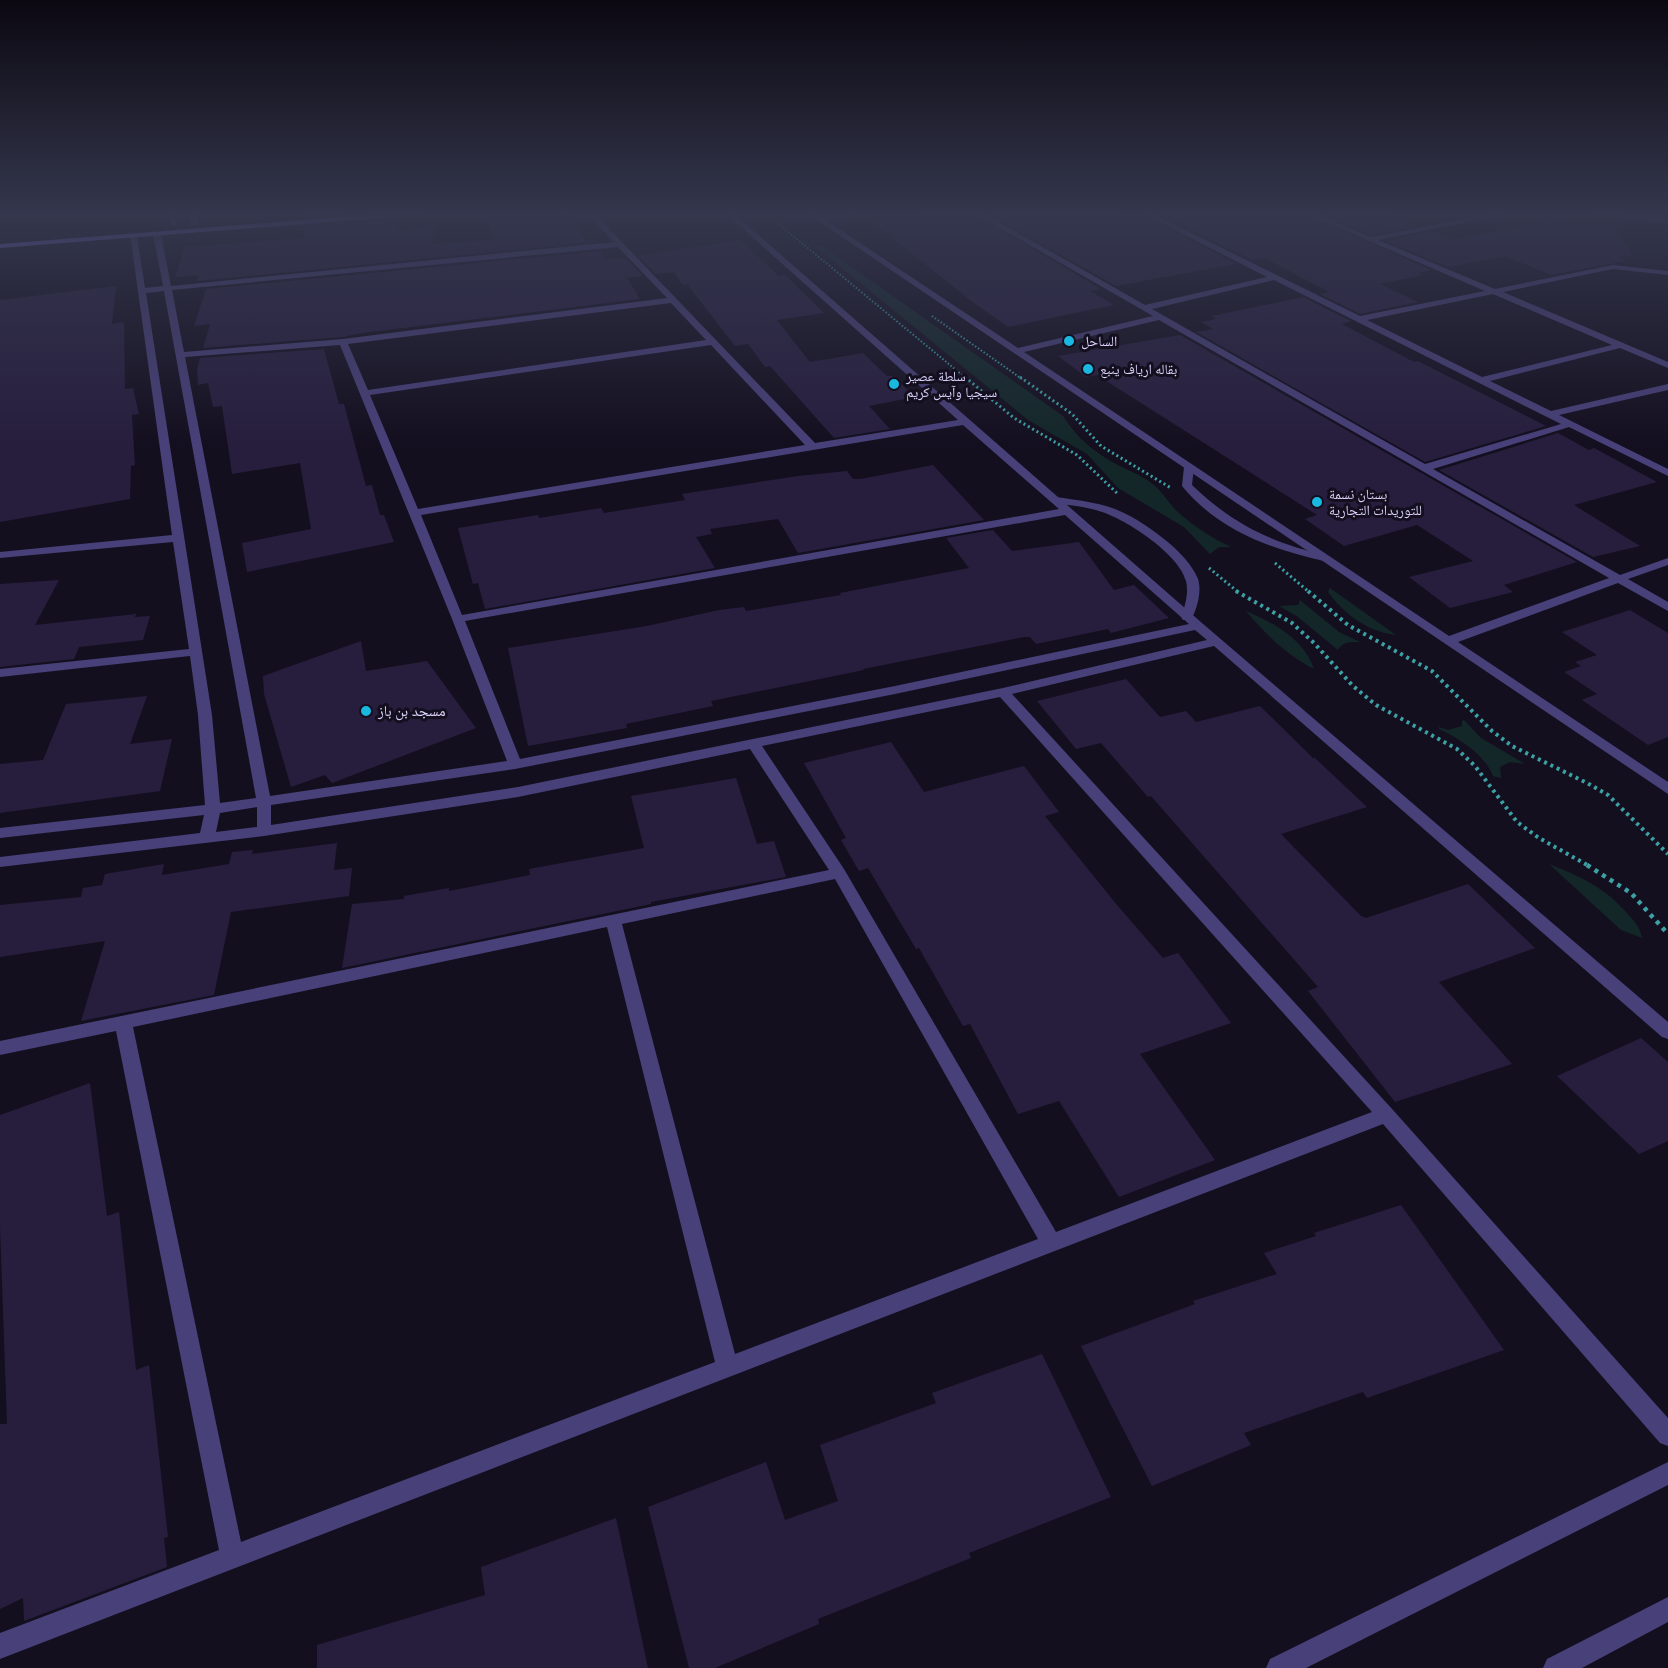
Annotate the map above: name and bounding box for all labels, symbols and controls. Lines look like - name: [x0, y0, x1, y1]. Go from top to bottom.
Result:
- place label: الساحل: [1081, 333, 1117, 350]
- marker: الساحل: [1062, 334, 1076, 348]
- place label: بقاله ارياف ينبع: [1100, 361, 1177, 379]
- marker: بقاله ارياف ينبع: [1081, 362, 1095, 376]
- place label: سلطة عصير سيجيا وآيس كريم: [905, 368, 997, 402]
- marker: سلطة عصير سيجيا وآيس كريم: [887, 377, 901, 391]
- place label: بستان نسمة للتوريدات التجارية: [1329, 486, 1422, 519]
- marker: بستان نسمة للتوريدات التجارية: [1310, 495, 1324, 509]
- place label: مسجد بن باز: [377, 702, 446, 721]
- marker: مسجد بن باز: [359, 704, 373, 718]

